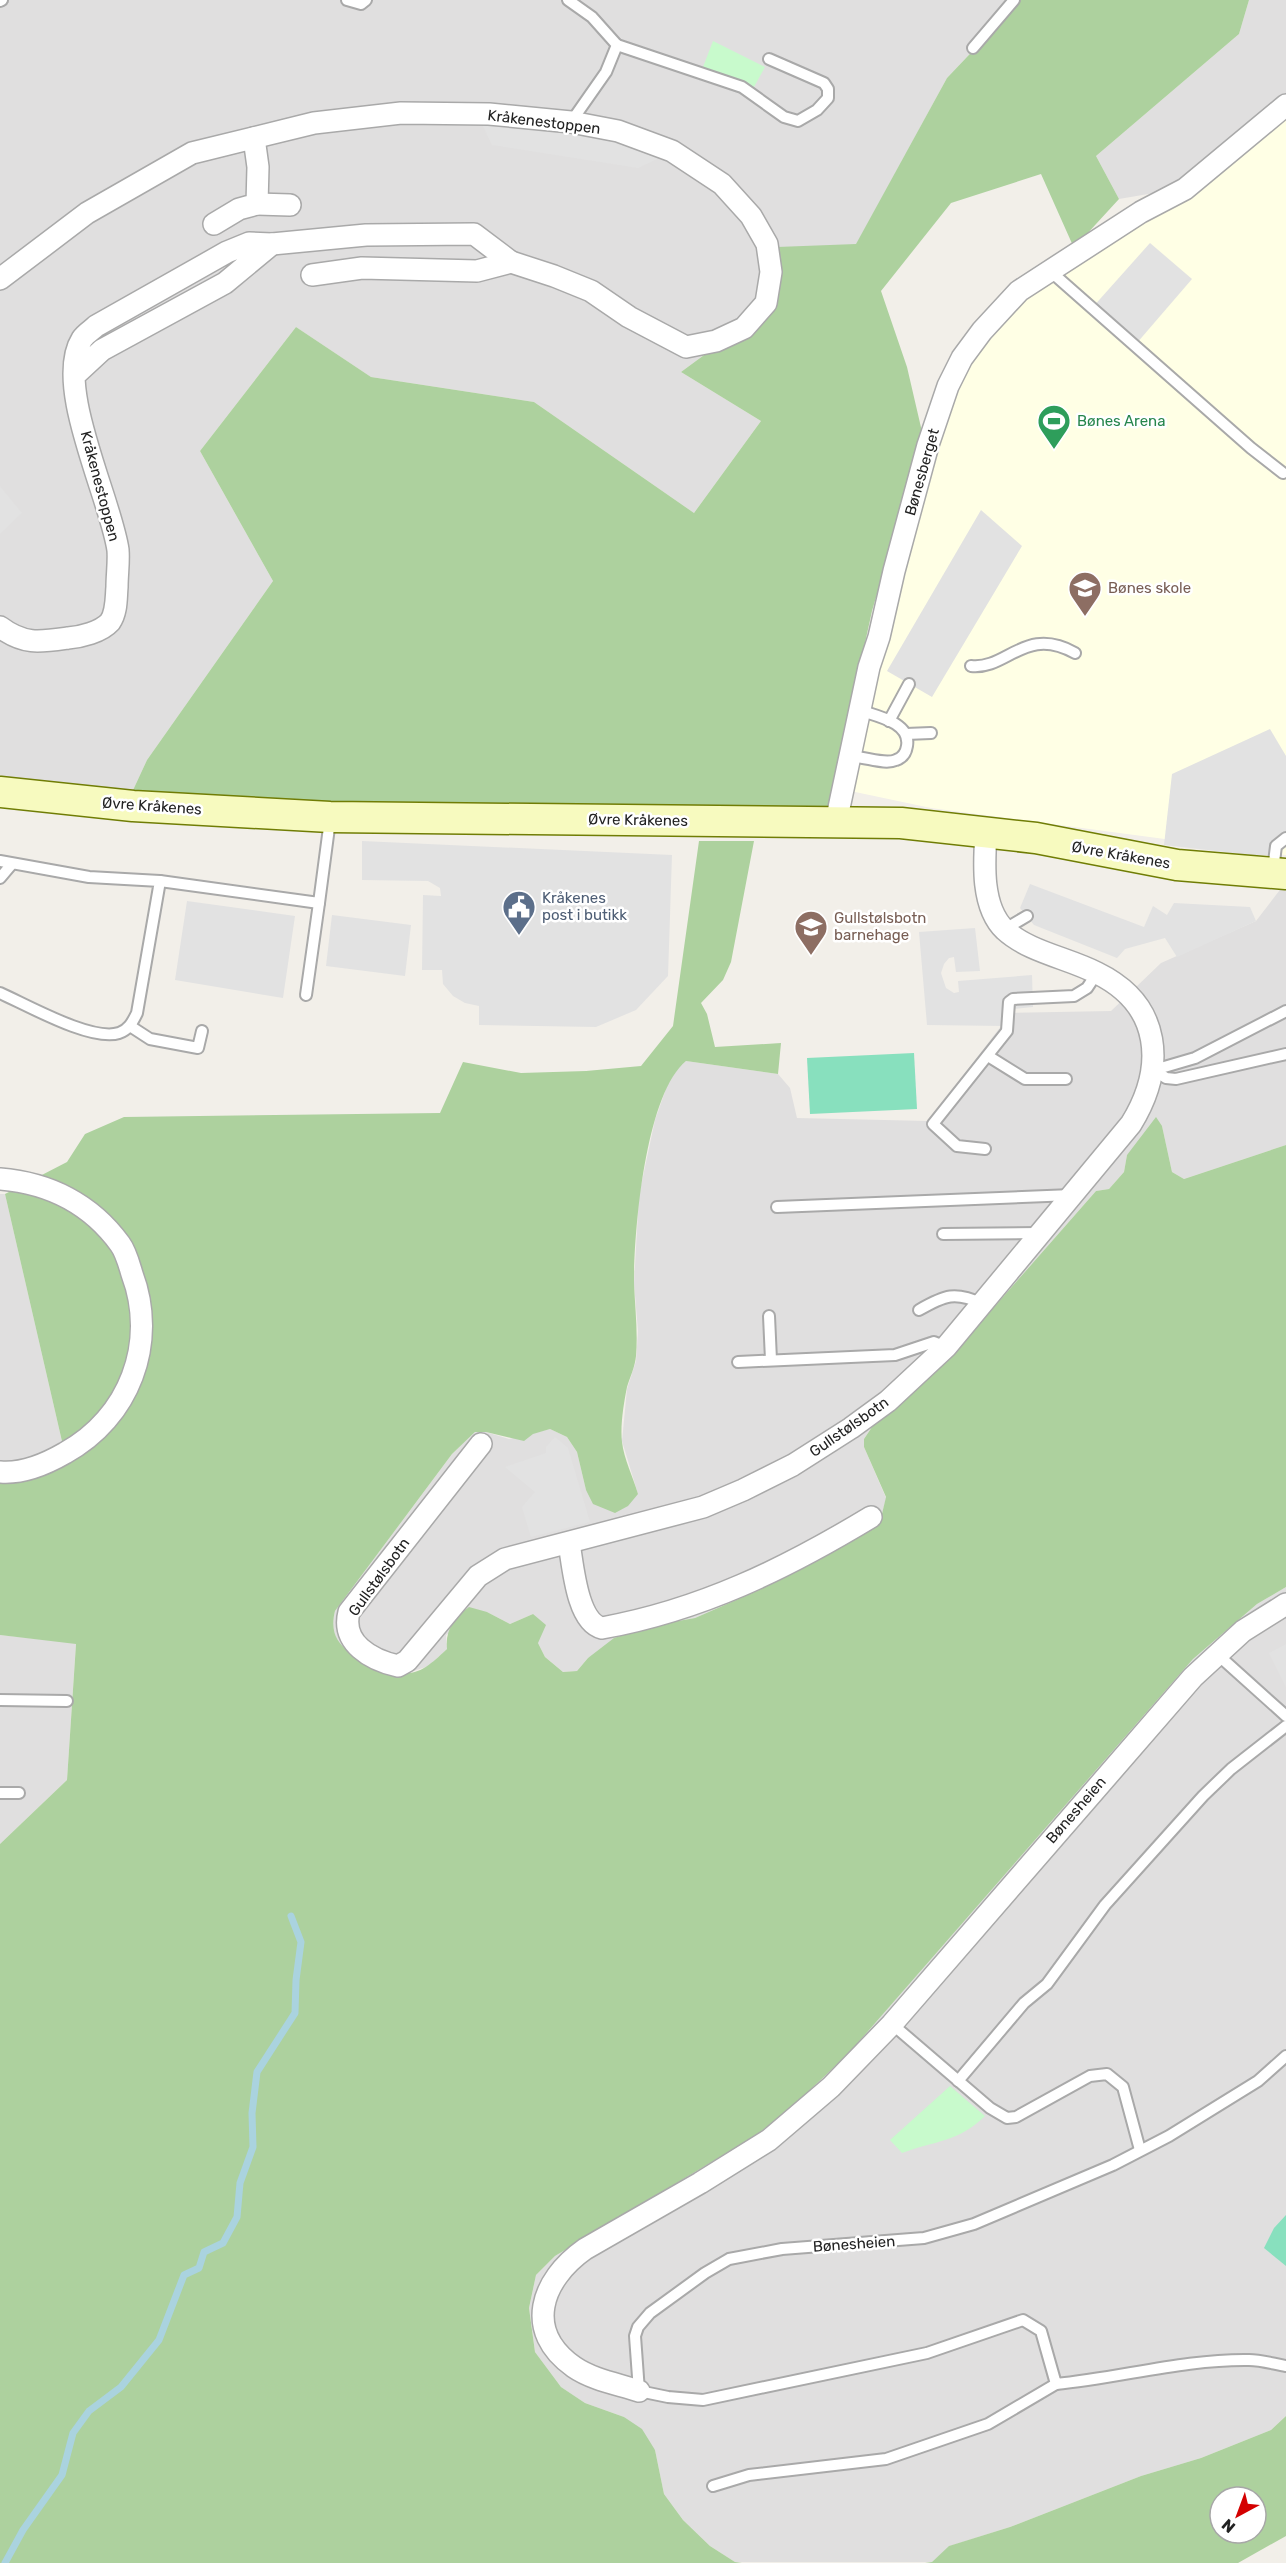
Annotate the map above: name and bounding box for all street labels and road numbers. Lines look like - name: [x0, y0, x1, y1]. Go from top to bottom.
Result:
- street label: Kråkenestoppen: [487, 106, 601, 138]
- street label: Bønesberget: [901, 426, 943, 518]
- street label: Kråkenestoppen: [77, 429, 123, 543]
- street label: Øvre Kråkenes: [102, 794, 203, 818]
- street label: Øvre Kråkenes: [588, 810, 688, 830]
- street label: Øvre Kråkenes: [1070, 837, 1172, 873]
- street label: Gullstølsbotn: [806, 1393, 892, 1461]
- street label: Gullstølsbotn: [345, 1534, 413, 1620]
- street label: Bønesheien: [1042, 1773, 1110, 1847]
- street label: Bønesheien: [812, 2232, 896, 2256]

